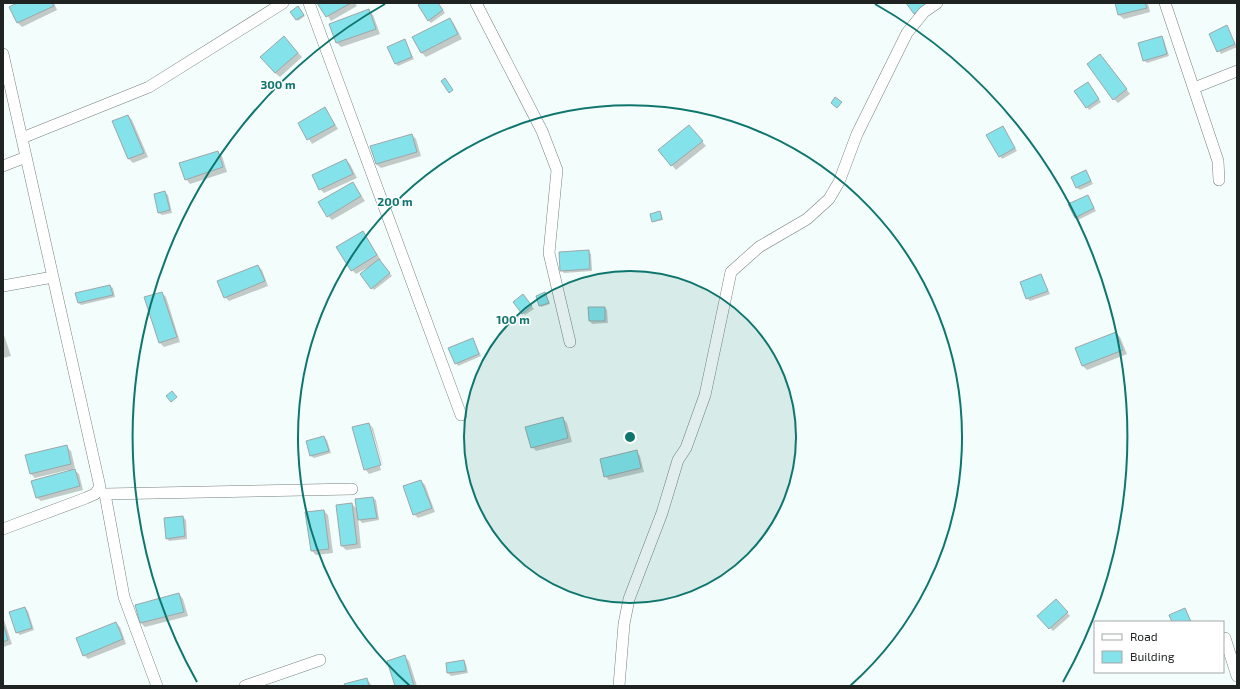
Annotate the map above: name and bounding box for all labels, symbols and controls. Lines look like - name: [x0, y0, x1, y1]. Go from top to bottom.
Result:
- text: 300 m: [260, 77, 296, 91]
- text: 200 m: [377, 194, 413, 208]
- text: 100 m: [496, 312, 530, 326]
- centre of rings: [623, 430, 637, 444]
- legend: [1094, 621, 1224, 673]
- text: Road: [1130, 629, 1158, 643]
- text: Building: [1130, 649, 1175, 663]

